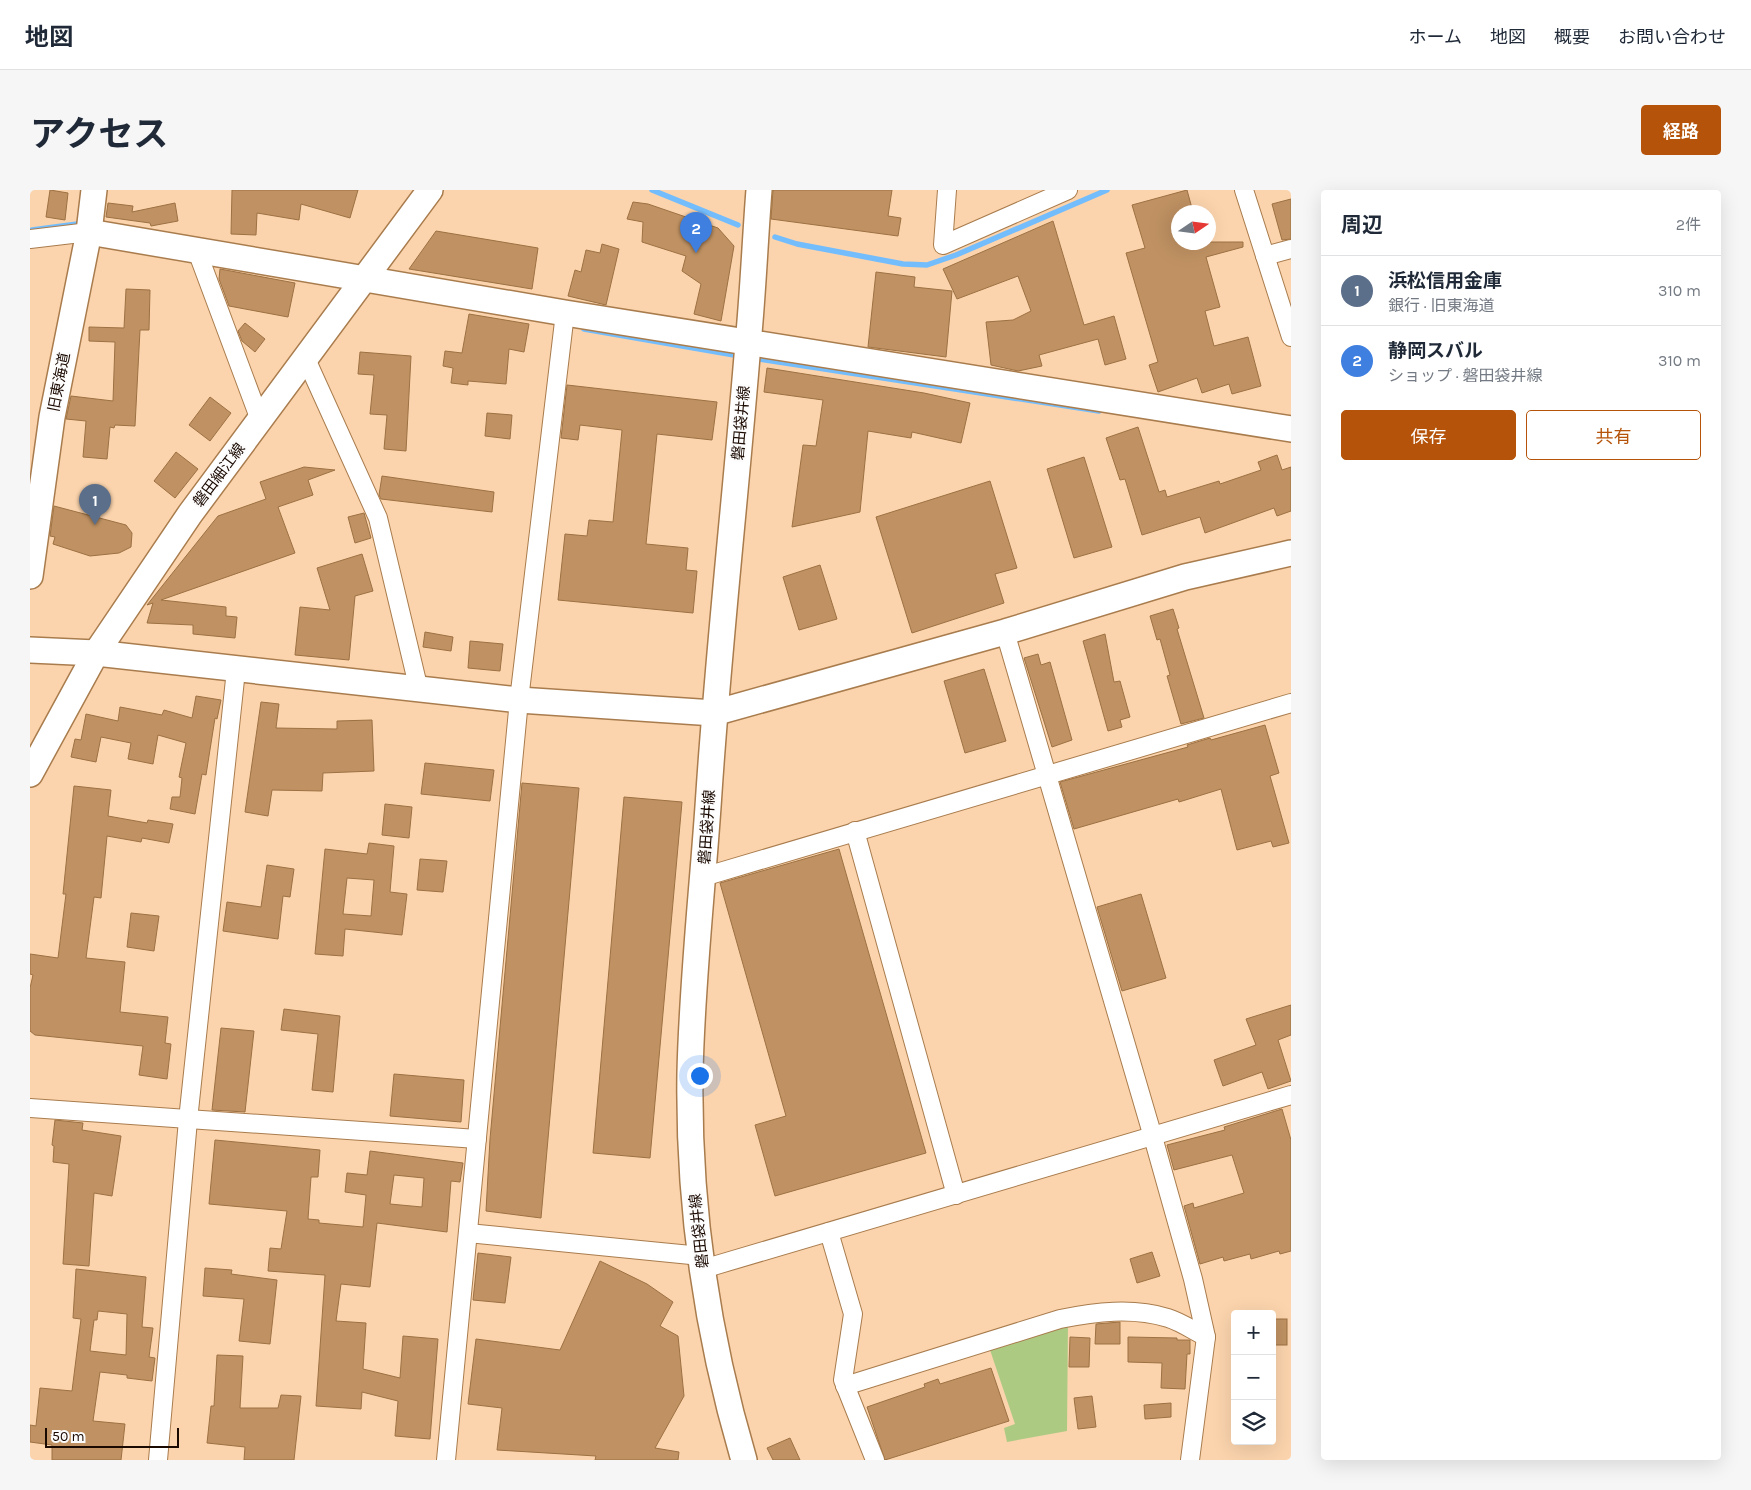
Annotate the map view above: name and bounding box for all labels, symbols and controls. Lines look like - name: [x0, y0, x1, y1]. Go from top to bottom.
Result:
- text: 地図: [25, 23, 73, 51]
- text: ホーム: [1409, 26, 1462, 48]
- text: 地図: [1490, 26, 1526, 48]
- text: 概要: [1554, 26, 1590, 48]
- text: お問い合わせ: [1618, 26, 1726, 48]
- button: 経路: [1641, 105, 1721, 155]
- text: アクセス: [30, 114, 168, 155]
- north arrow: [1171, 205, 1216, 250]
- pin: 2: [680, 212, 712, 253]
- text: 周辺: [1341, 213, 1383, 237]
- text: 2件: [1676, 215, 1701, 234]
- text: 浜松信用金庫: [1388, 270, 1502, 292]
- text: 1: [1354, 281, 1360, 300]
- text: 310 m: [1658, 281, 1701, 300]
- text: 銀行 · 旧東海道: [1388, 296, 1494, 315]
- text: 静岡スバル: [1388, 340, 1483, 362]
- street label: 旧東海道: [44, 351, 74, 413]
- text: 2: [1352, 351, 1362, 370]
- text: 310 m: [1658, 351, 1701, 370]
- text: ショップ · 磐田袋井線: [1388, 366, 1542, 385]
- street label: 磐田袋井線: [729, 385, 753, 461]
- button: 保存: [1341, 410, 1516, 460]
- button: 共有: [1526, 410, 1701, 460]
- street label: 磐田細江線: [189, 440, 249, 510]
- pin: 1: [79, 484, 111, 525]
- street label: 磐田袋井線: [695, 789, 719, 865]
- your location: [687, 1063, 713, 1089]
- street label: 磐田袋井線: [686, 1193, 712, 1269]
- map controls: [1231, 1310, 1276, 1445]
- button: +: [1231, 1310, 1276, 1355]
- button: −: [1231, 1355, 1276, 1400]
- button: layers: [1231, 1400, 1276, 1445]
- scale bar: [45, 1425, 179, 1448]
- text: 50 m: [52, 1428, 85, 1445]

